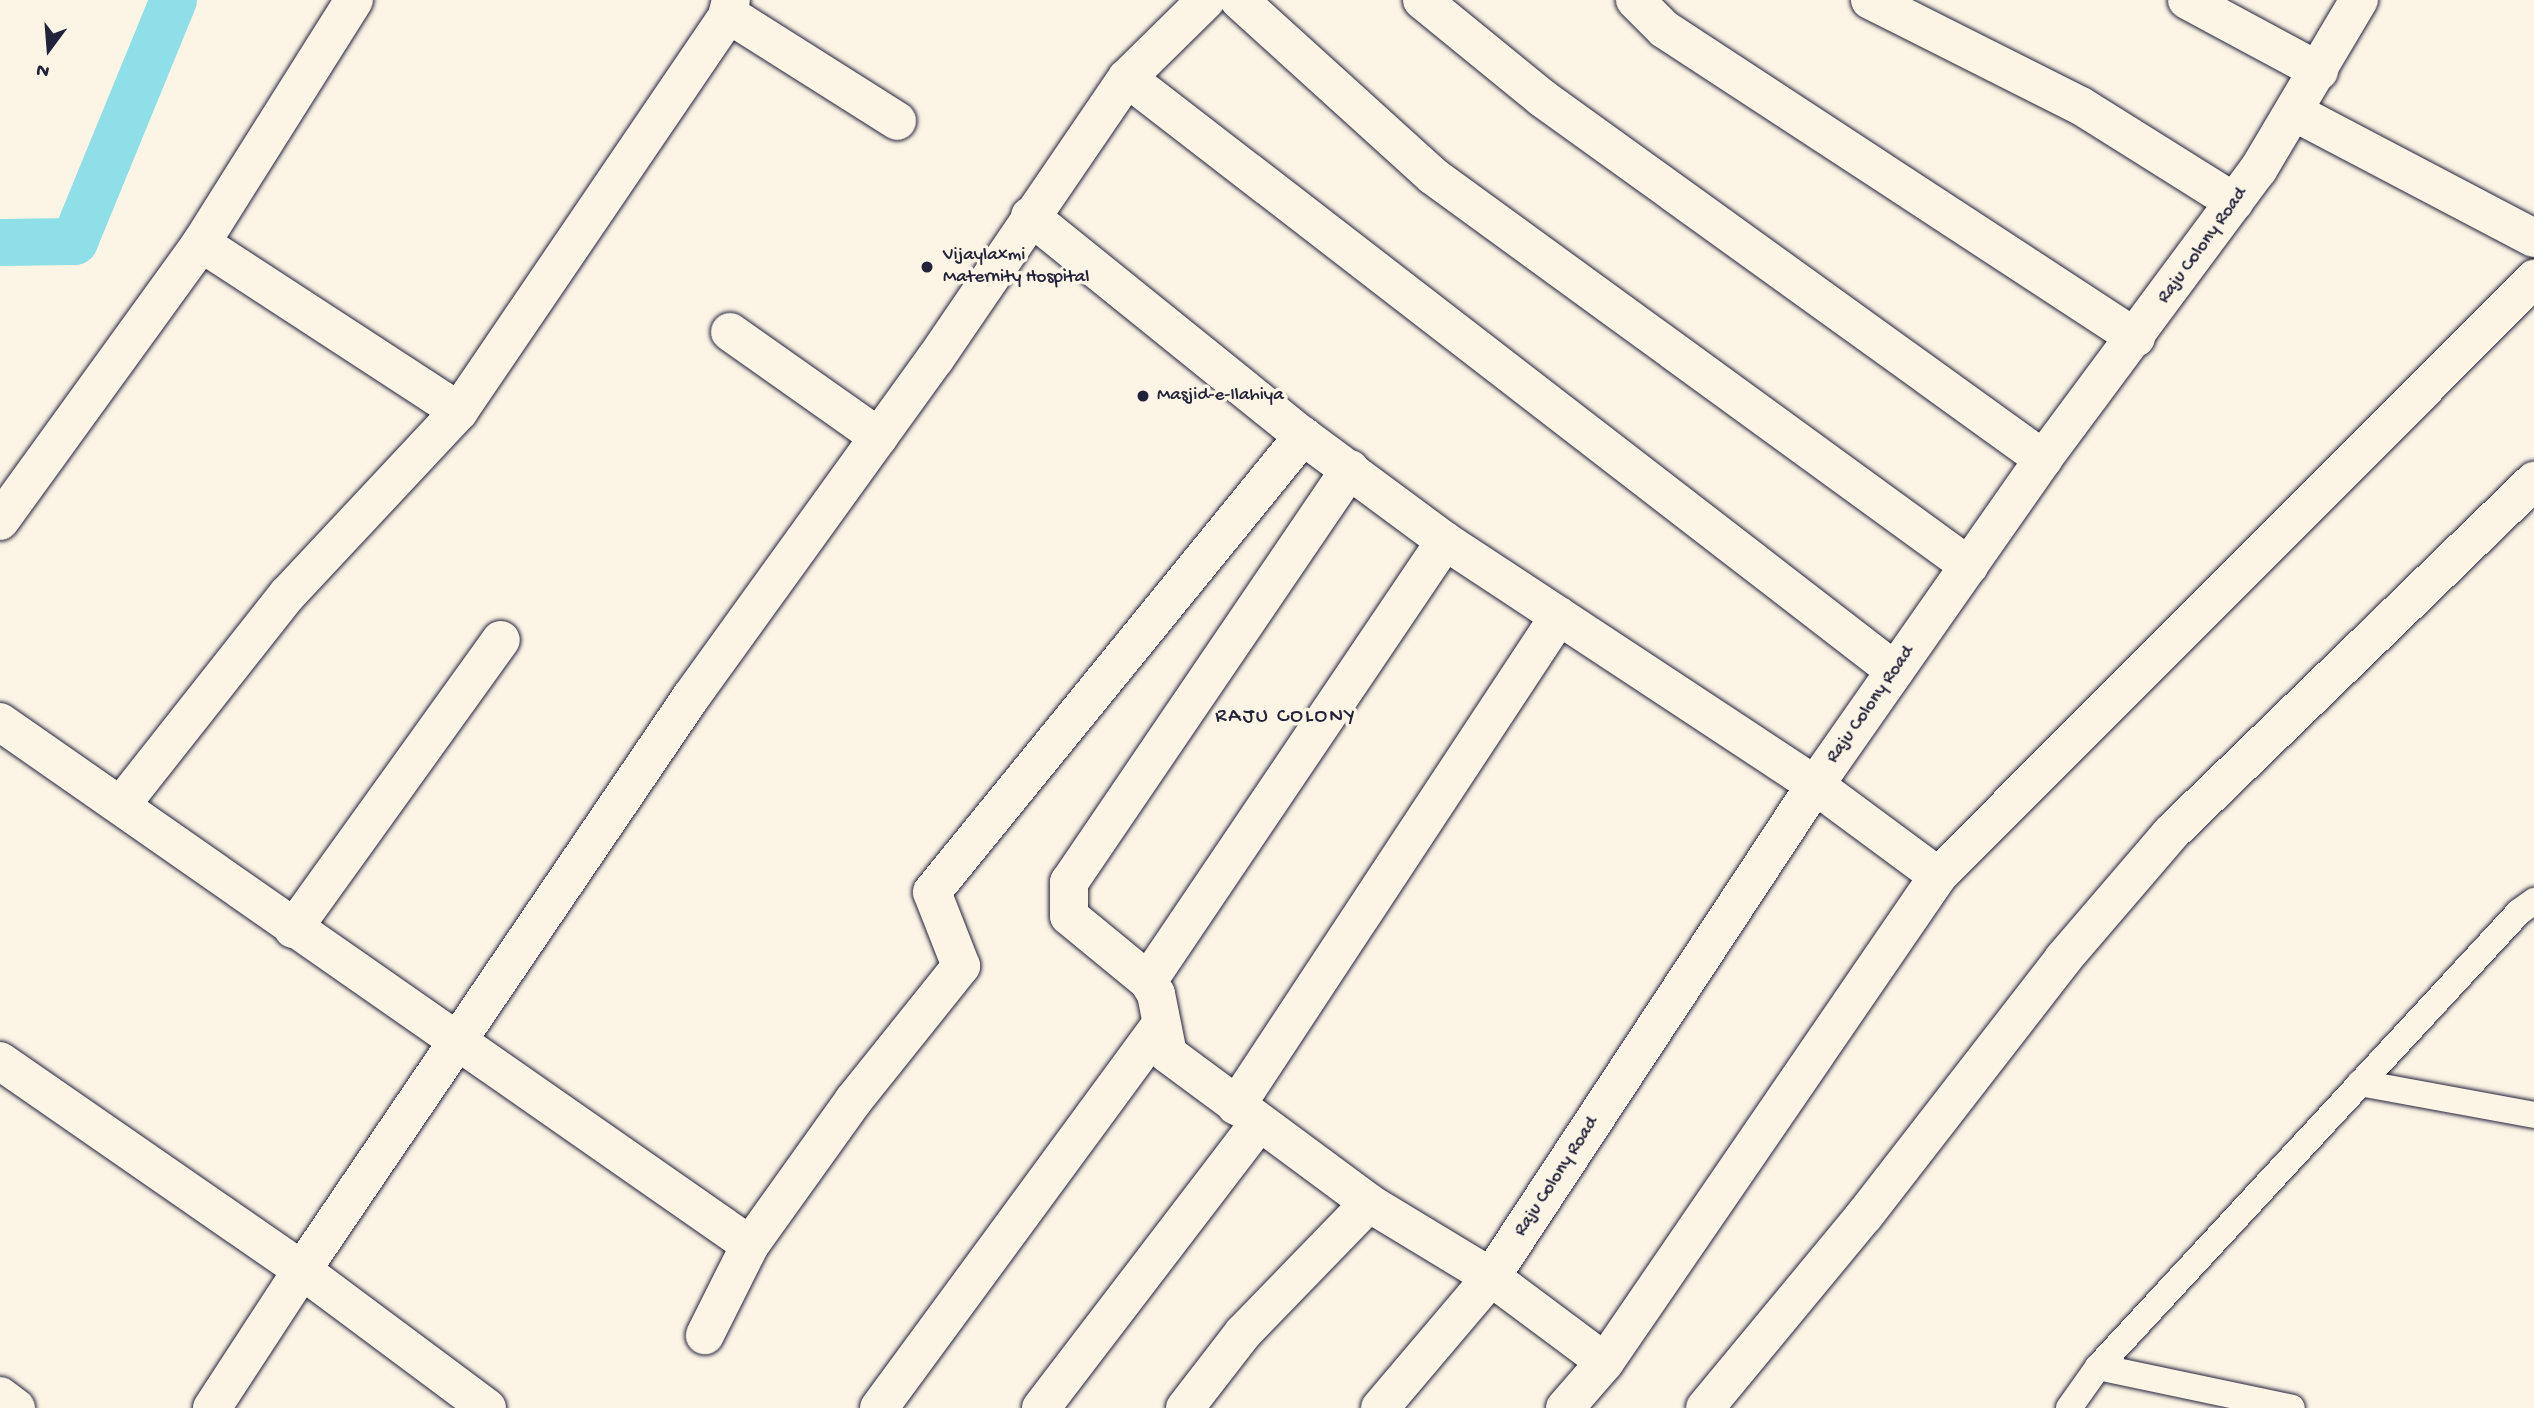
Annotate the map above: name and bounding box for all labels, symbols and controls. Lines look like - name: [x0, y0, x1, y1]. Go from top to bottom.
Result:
- north arrow: [14, 14, 84, 84]
- text: N: [34, 57, 52, 82]
- street label: Raju Colony Road: [2153, 183, 2253, 309]
- place label: Vijaylaxmi Maternity Hospital: [943, 245, 1089, 289]
- marker: Vijaylaxmi Maternity Hospital: [917, 257, 937, 277]
- place label: Masjid-e-Ilahiya: [1157, 385, 1284, 407]
- marker: Masjid-e-Ilahiya: [1135, 388, 1151, 404]
- street label: Raju Colony Road: [1822, 642, 1920, 768]
- district label: RAJU COLONY: [1217, 705, 1355, 731]
- street label: Raju Colony Road: [1510, 1113, 1604, 1241]

